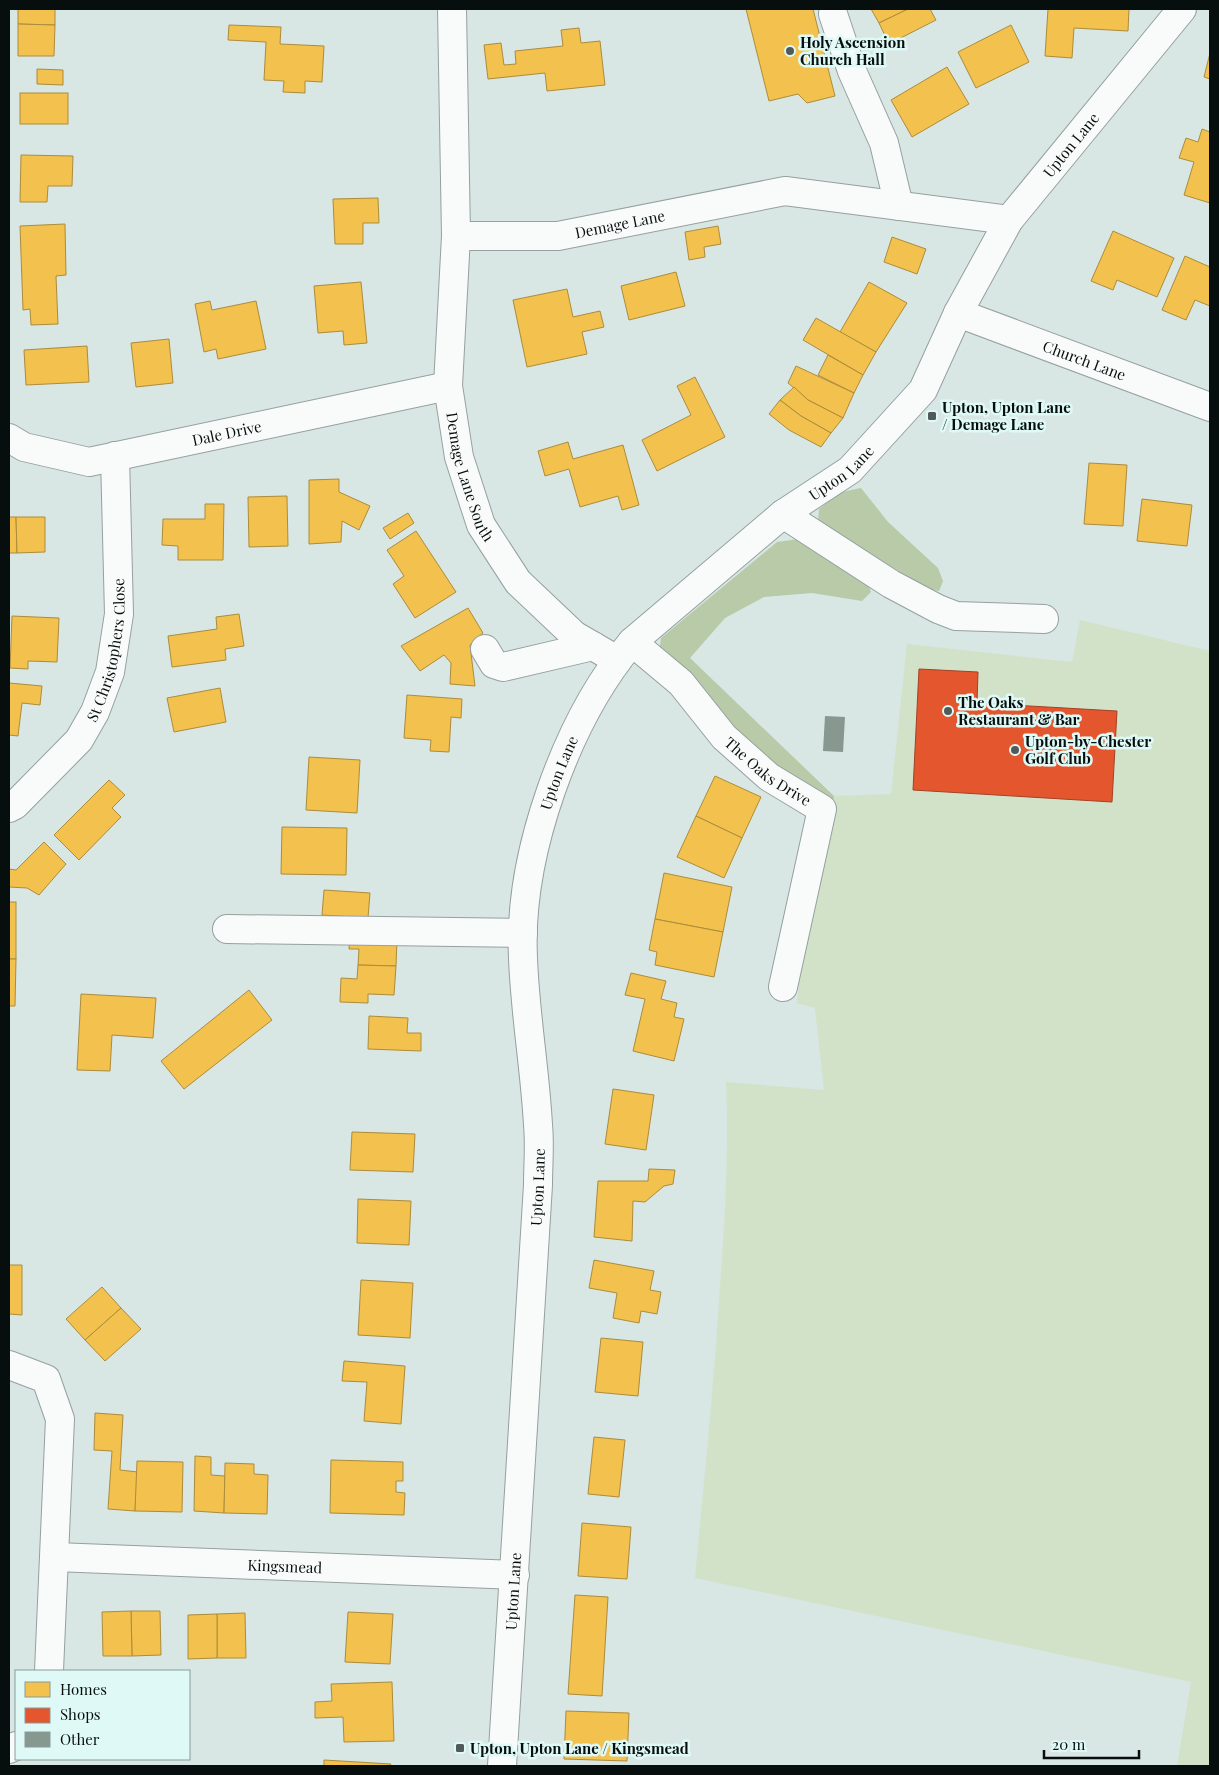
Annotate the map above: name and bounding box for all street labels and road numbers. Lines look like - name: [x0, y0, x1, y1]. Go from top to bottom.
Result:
- street label: Upton Lane: [1038, 108, 1103, 181]
- street label: Demage Lane: [573, 205, 666, 242]
- street label: Church Lane: [1040, 336, 1129, 385]
- street label: Demage Lane South: [442, 411, 499, 545]
- street label: Dale Drive: [190, 416, 263, 450]
- street label: Upton Lane: [805, 441, 878, 505]
- street label: St Christophers Close: [82, 578, 129, 725]
- street label: Upton Lane: [535, 732, 582, 812]
- street label: The Oaks Drive: [721, 732, 815, 810]
- street label: Upton Lane: [525, 1148, 549, 1227]
- street label: Upton Lane: [500, 1552, 525, 1631]
- street label: Kingsmead: [247, 1555, 323, 1577]

